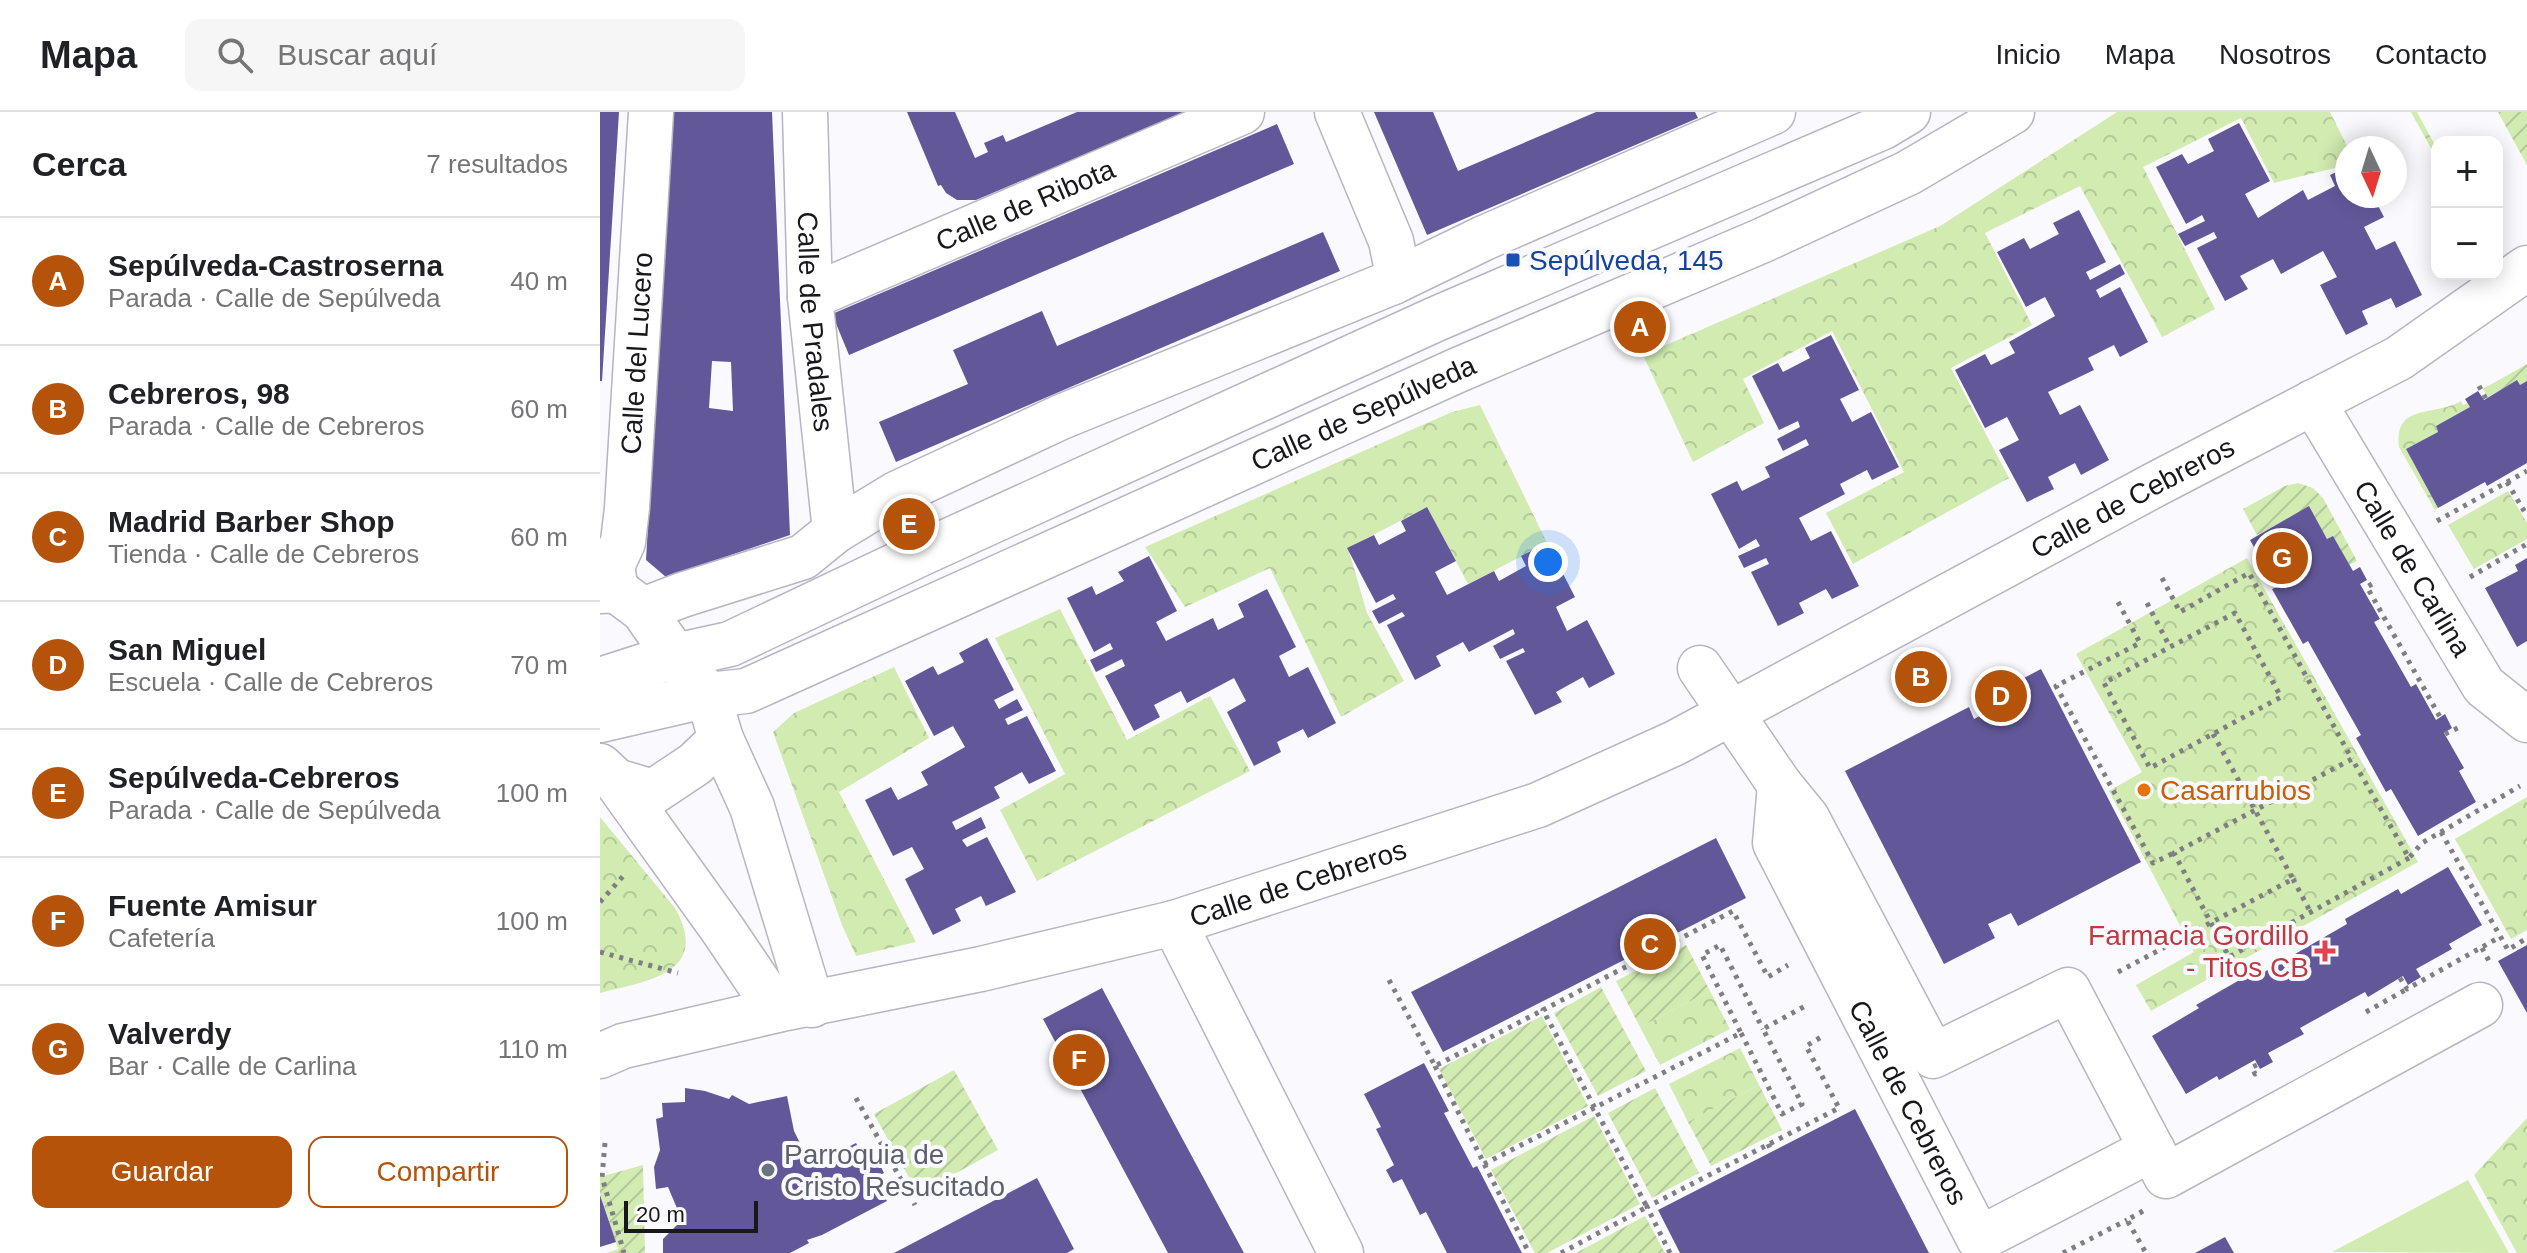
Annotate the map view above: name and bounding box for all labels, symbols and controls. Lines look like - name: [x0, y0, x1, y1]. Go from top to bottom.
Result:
- search box: [185, 19, 745, 91]
- icon: search: [213, 33, 257, 77]
- text: Mapa: [40, 34, 137, 76]
- text: Buscar aquí: [277, 38, 437, 71]
- text: Inicio: [1995, 39, 2061, 70]
- text: Mapa: [2105, 39, 2175, 70]
- text: Nosotros: [2219, 39, 2331, 70]
- text: Contacto: [2375, 39, 2487, 70]
- north arrow: [2335, 136, 2407, 208]
- map controls: [2431, 136, 2503, 280]
- button: +: [2431, 136, 2503, 208]
- text: Cerca: [32, 145, 127, 183]
- text: 7 resultados: [426, 149, 568, 179]
- street label: Calle de Ribota: [931, 153, 1120, 257]
- button: −: [2431, 208, 2503, 280]
- street label: Calle de Pradales: [792, 211, 840, 433]
- place label: Sepúlveda, 145: [1529, 245, 1724, 276]
- text: Sepúlveda-Castroserna: [108, 249, 443, 282]
- street label: Calle del Lucero: [615, 251, 658, 455]
- marker: Sepúlveda, 145: [1504, 251, 1522, 269]
- text: A: [49, 266, 67, 296]
- text: 40 m: [510, 266, 568, 296]
- text: Parada · Calle de Sepúlveda: [108, 283, 440, 313]
- pin: A: [1614, 297, 1666, 357]
- street label: Calle de Sepúlveda: [1246, 349, 1480, 477]
- text: Cebreros, 98: [108, 377, 290, 410]
- text: B: [49, 394, 67, 424]
- text: 60 m: [510, 394, 568, 424]
- text: Parada · Calle de Cebreros: [108, 411, 425, 441]
- street label: Calle de Cebreros: [2025, 431, 2239, 564]
- street label: Calle de Carlina: [2348, 475, 2478, 662]
- pin: E: [883, 494, 935, 554]
- text: Madrid Barber Shop: [108, 505, 395, 538]
- text: C: [49, 522, 67, 552]
- text: 60 m: [510, 522, 568, 552]
- pin: G: [2256, 528, 2308, 588]
- text: Tienda · Calle de Cebreros: [108, 539, 419, 569]
- your location: [1528, 542, 1568, 582]
- text: San Miguel: [108, 633, 266, 666]
- pin: B: [1895, 647, 1947, 707]
- text: D: [49, 650, 67, 680]
- text: 70 m: [510, 650, 568, 680]
- pin: D: [1975, 666, 2027, 726]
- text: Escuela · Calle de Cebreros: [108, 667, 433, 697]
- text: Sepúlveda-Cebreros: [108, 761, 400, 794]
- place label: Casarrubios: [2160, 775, 2311, 806]
- text: E: [49, 778, 67, 808]
- text: 100 m: [496, 778, 568, 808]
- marker: Casarrubios: [2135, 781, 2153, 799]
- text: Parada · Calle de Sepúlveda: [108, 795, 440, 825]
- street label: Calle de Cebreros: [1186, 833, 1410, 932]
- text: Fuente Amisur: [108, 889, 317, 922]
- text: F: [50, 906, 66, 936]
- text: 100 m: [496, 906, 568, 936]
- pin: C: [1624, 914, 1676, 974]
- place label: Farmacia Gordillo - Titos CB: [2088, 920, 2309, 983]
- text: Cafetería: [108, 923, 215, 953]
- marker: Farmacia Gordillo - Titos CB: [2316, 942, 2334, 960]
- street label: Calle de Cebreros: [1843, 995, 1974, 1210]
- text: Valverdy: [108, 1017, 231, 1050]
- pin: F: [1053, 1030, 1105, 1090]
- text: G: [48, 1034, 68, 1064]
- text: 110 m: [498, 1034, 568, 1064]
- text: Bar · Calle de Carlina: [108, 1051, 357, 1081]
- button: Guardar: [32, 1136, 292, 1208]
- button: Compartir: [308, 1136, 568, 1208]
- place label: Parroquia de Cristo Resucitado: [784, 1139, 1005, 1202]
- marker: Parroquia de Cristo Resucitado: [759, 1161, 777, 1179]
- scale bar: [624, 1197, 758, 1233]
- text: 20 m: [636, 1202, 685, 1227]

